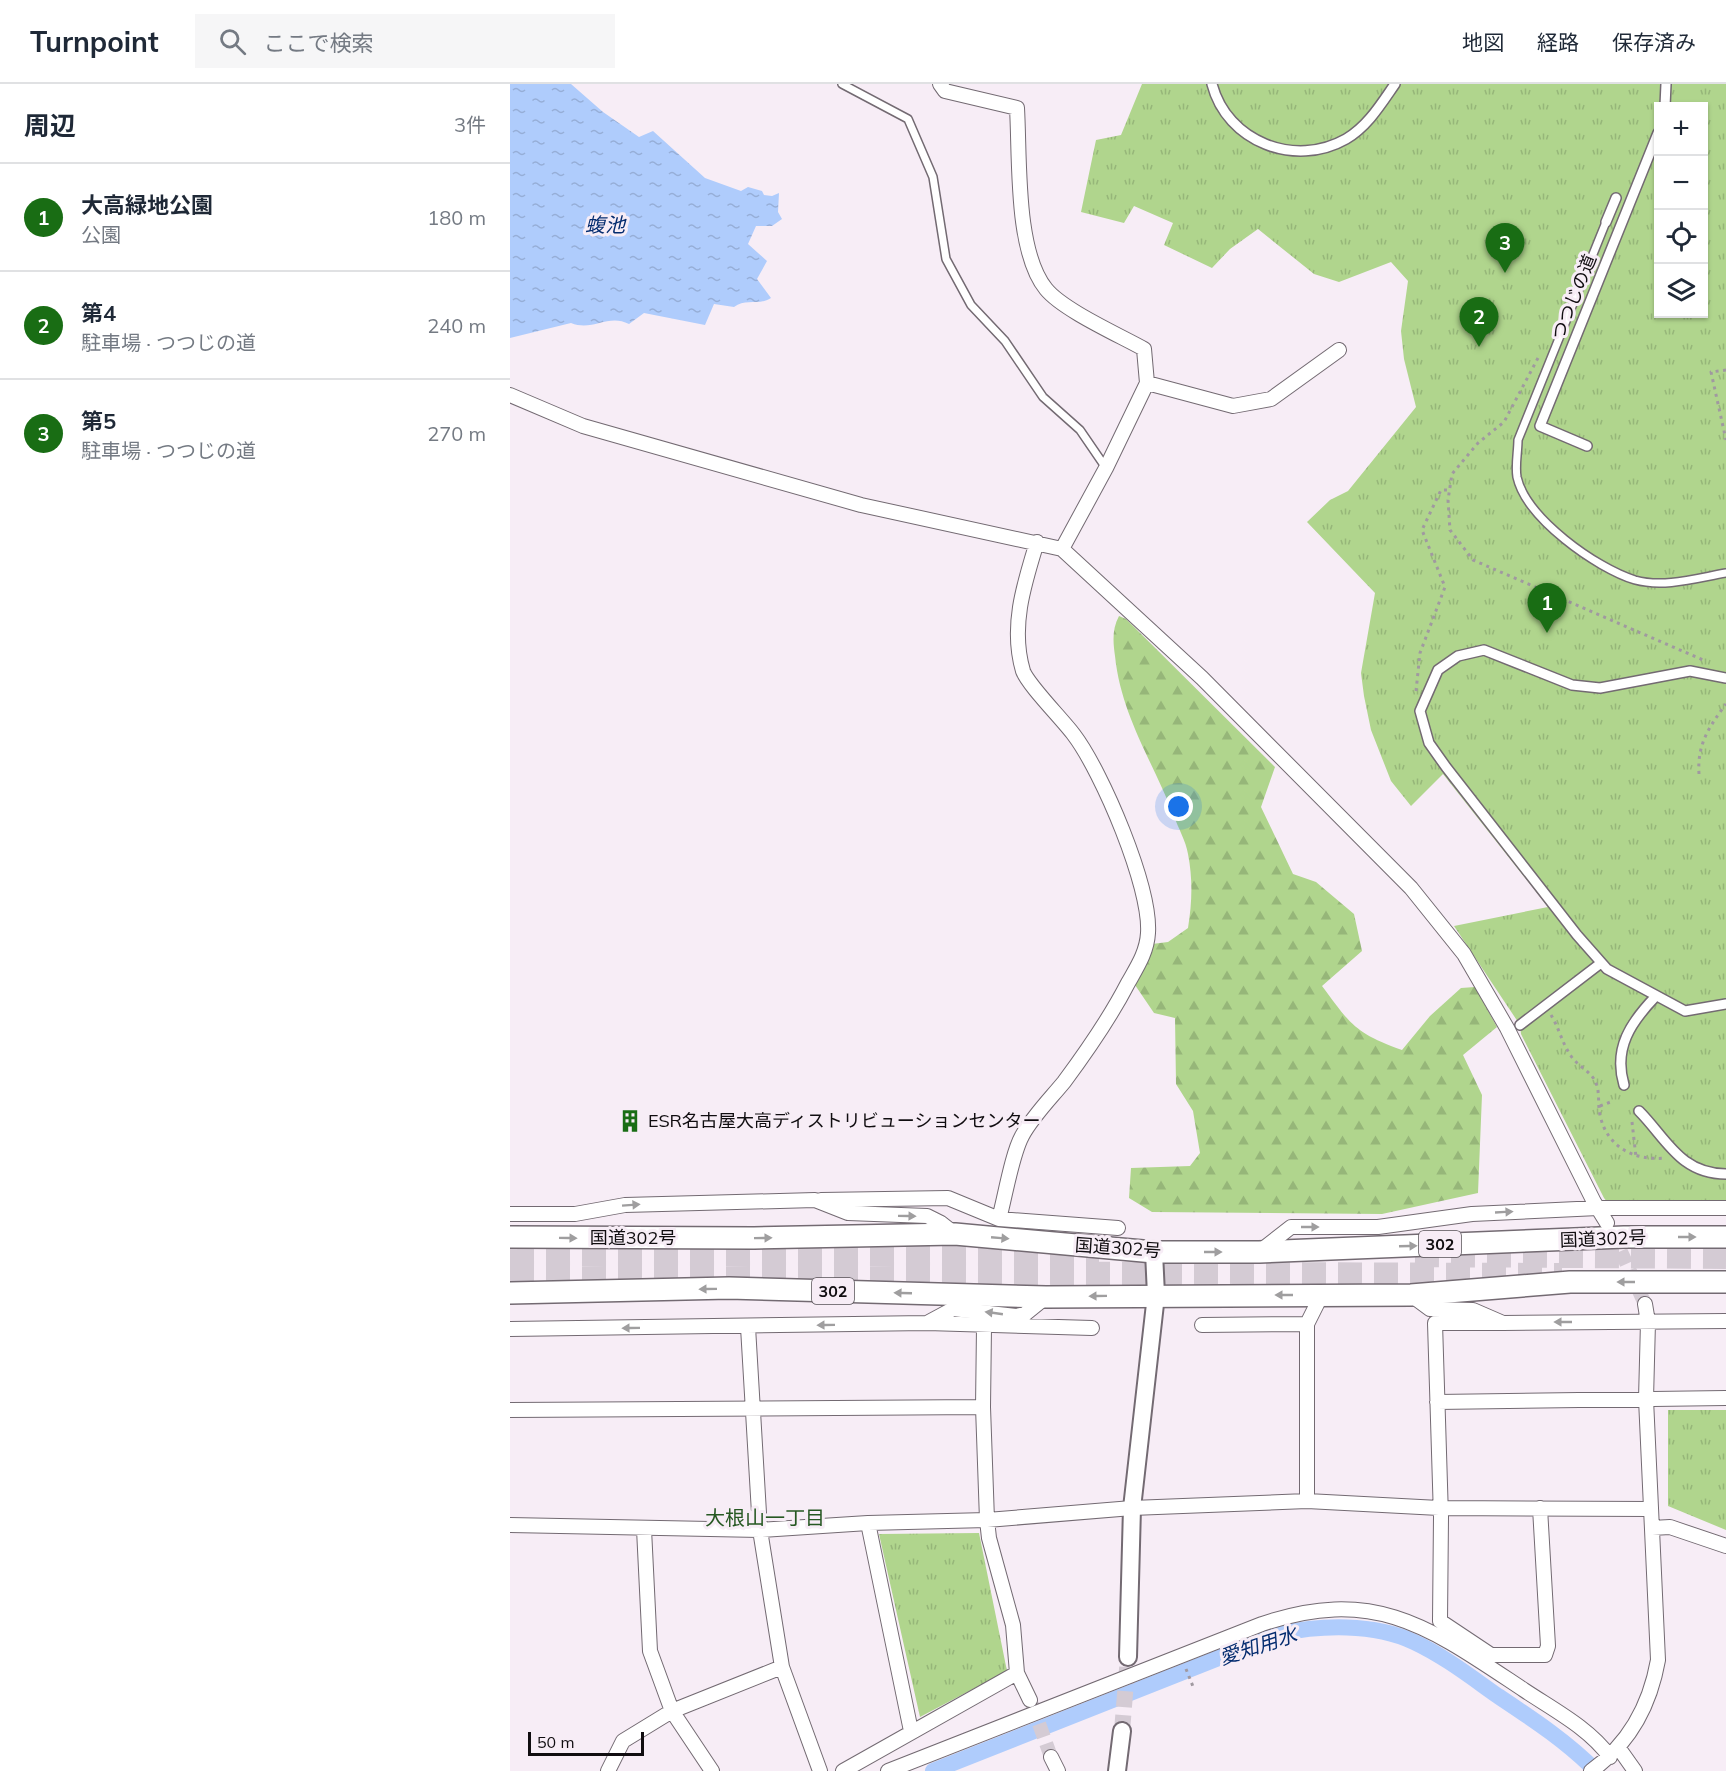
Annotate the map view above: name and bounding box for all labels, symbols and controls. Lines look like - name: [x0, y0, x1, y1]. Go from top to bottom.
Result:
- search box: [195, 14, 615, 68]
- text: Turnpoint: [30, 24, 159, 59]
- icon: search: [216, 25, 249, 58]
- text: ここで検索: [264, 29, 374, 57]
- text: 地図: [1462, 29, 1504, 55]
- text: 経路: [1537, 29, 1579, 55]
- text: 保存済み: [1612, 29, 1696, 55]
- map controls: [1654, 102, 1708, 318]
- button: +: [1654, 102, 1708, 156]
- text: 周辺: [24, 109, 76, 142]
- text: 3件: [454, 112, 486, 137]
- button: −: [1654, 156, 1708, 210]
- text: 大高緑地公園: [81, 191, 213, 219]
- text: 1: [38, 205, 50, 230]
- text: 180 m: [427, 205, 486, 230]
- button: locate: [1654, 210, 1708, 264]
- water label: 蝮池: [585, 212, 627, 237]
- text: 公園: [81, 222, 121, 247]
- pin: 3: [1486, 224, 1524, 273]
- street label: つつじの道: [1546, 251, 1601, 343]
- button: layers: [1654, 264, 1708, 318]
- pin: 2: [1460, 298, 1498, 347]
- text: 第4: [81, 299, 116, 327]
- text: 2: [38, 313, 50, 338]
- text: 240 m: [427, 313, 486, 338]
- text: 駐車場 · つつじの道: [81, 330, 256, 355]
- text: 第5: [81, 407, 116, 435]
- text: 3: [38, 421, 50, 446]
- text: 270 m: [427, 421, 486, 446]
- text: 駐車場 · つつじの道: [81, 438, 256, 463]
- pin: 1: [1528, 584, 1566, 633]
- your location: [1164, 792, 1193, 821]
- building icon: ESR名古屋大高ディストリビューションセンター: [617, 1108, 643, 1134]
- place label: ESR名古屋大高ディストリビューションセンター: [648, 1109, 1040, 1132]
- one-way arrow: [621, 1200, 640, 1210]
- one-way arrow: [1494, 1208, 1513, 1217]
- one-way arrow: [897, 1211, 916, 1221]
- one-way arrow: [1300, 1222, 1319, 1232]
- street label: 国道302号: [1559, 1225, 1647, 1252]
- street label: 国道302号: [590, 1226, 676, 1249]
- road number: 302: [1419, 1231, 1461, 1257]
- one-way arrow: [1677, 1232, 1696, 1242]
- one-way arrow: [559, 1233, 578, 1243]
- one-way arrow: [754, 1233, 773, 1243]
- one-way arrow: [991, 1233, 1010, 1243]
- street label: 国道302号: [1074, 1233, 1162, 1262]
- one-way arrow: [1398, 1241, 1417, 1250]
- one-way arrow: [1203, 1247, 1222, 1257]
- one-way arrow: [1616, 1277, 1635, 1287]
- road number: 302: [812, 1278, 854, 1304]
- one-way arrow: [699, 1284, 718, 1293]
- one-way arrow: [894, 1288, 913, 1298]
- one-way arrow: [1275, 1290, 1294, 1299]
- one-way arrow: [1088, 1291, 1107, 1301]
- one-way arrow: [984, 1308, 1003, 1317]
- one-way arrow: [1553, 1317, 1572, 1327]
- one-way arrow: [817, 1320, 836, 1330]
- one-way arrow: [622, 1323, 641, 1333]
- district label: 大根山一丁目: [705, 1505, 825, 1530]
- water label: 愛知用水: [1216, 1621, 1302, 1670]
- scale bar: [528, 1729, 644, 1756]
- text: 50 m: [537, 1732, 574, 1752]

